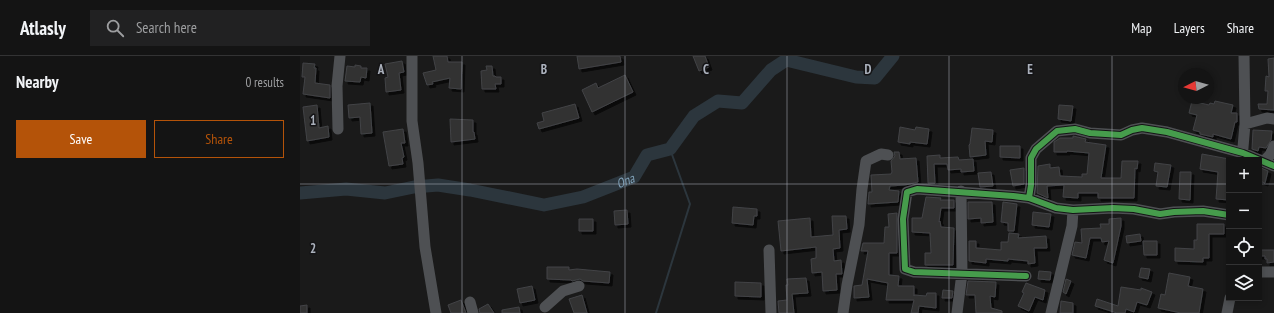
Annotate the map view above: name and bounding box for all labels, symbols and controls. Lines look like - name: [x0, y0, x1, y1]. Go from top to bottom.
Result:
- search box: [90, 10, 370, 46]
- text: Atlasly: [20, 16, 66, 40]
- icon: search: [104, 17, 126, 39]
- text: Search here: [136, 18, 197, 37]
- text: Map: [1131, 19, 1152, 37]
- text: Layers: [1174, 19, 1205, 37]
- text: Share: [1227, 19, 1254, 37]
- text: A: [377, 61, 385, 78]
- text: B: [541, 61, 547, 78]
- text: C: [703, 61, 709, 78]
- text: D: [865, 61, 872, 78]
- text: E: [1027, 61, 1033, 78]
- north arrow: [1178, 68, 1214, 104]
- text: Nearby: [16, 71, 59, 93]
- text: 0 results: [245, 74, 284, 91]
- text: 1: [310, 112, 316, 129]
- button: Save: [16, 120, 146, 158]
- button: Share: [154, 120, 284, 158]
- map controls: [1226, 157, 1262, 301]
- button: +: [1226, 157, 1262, 193]
- water label: Ona: [614, 169, 638, 192]
- button: −: [1226, 193, 1262, 229]
- button: locate: [1226, 229, 1262, 265]
- text: 2: [310, 240, 316, 257]
- button: layers: [1226, 265, 1262, 301]

